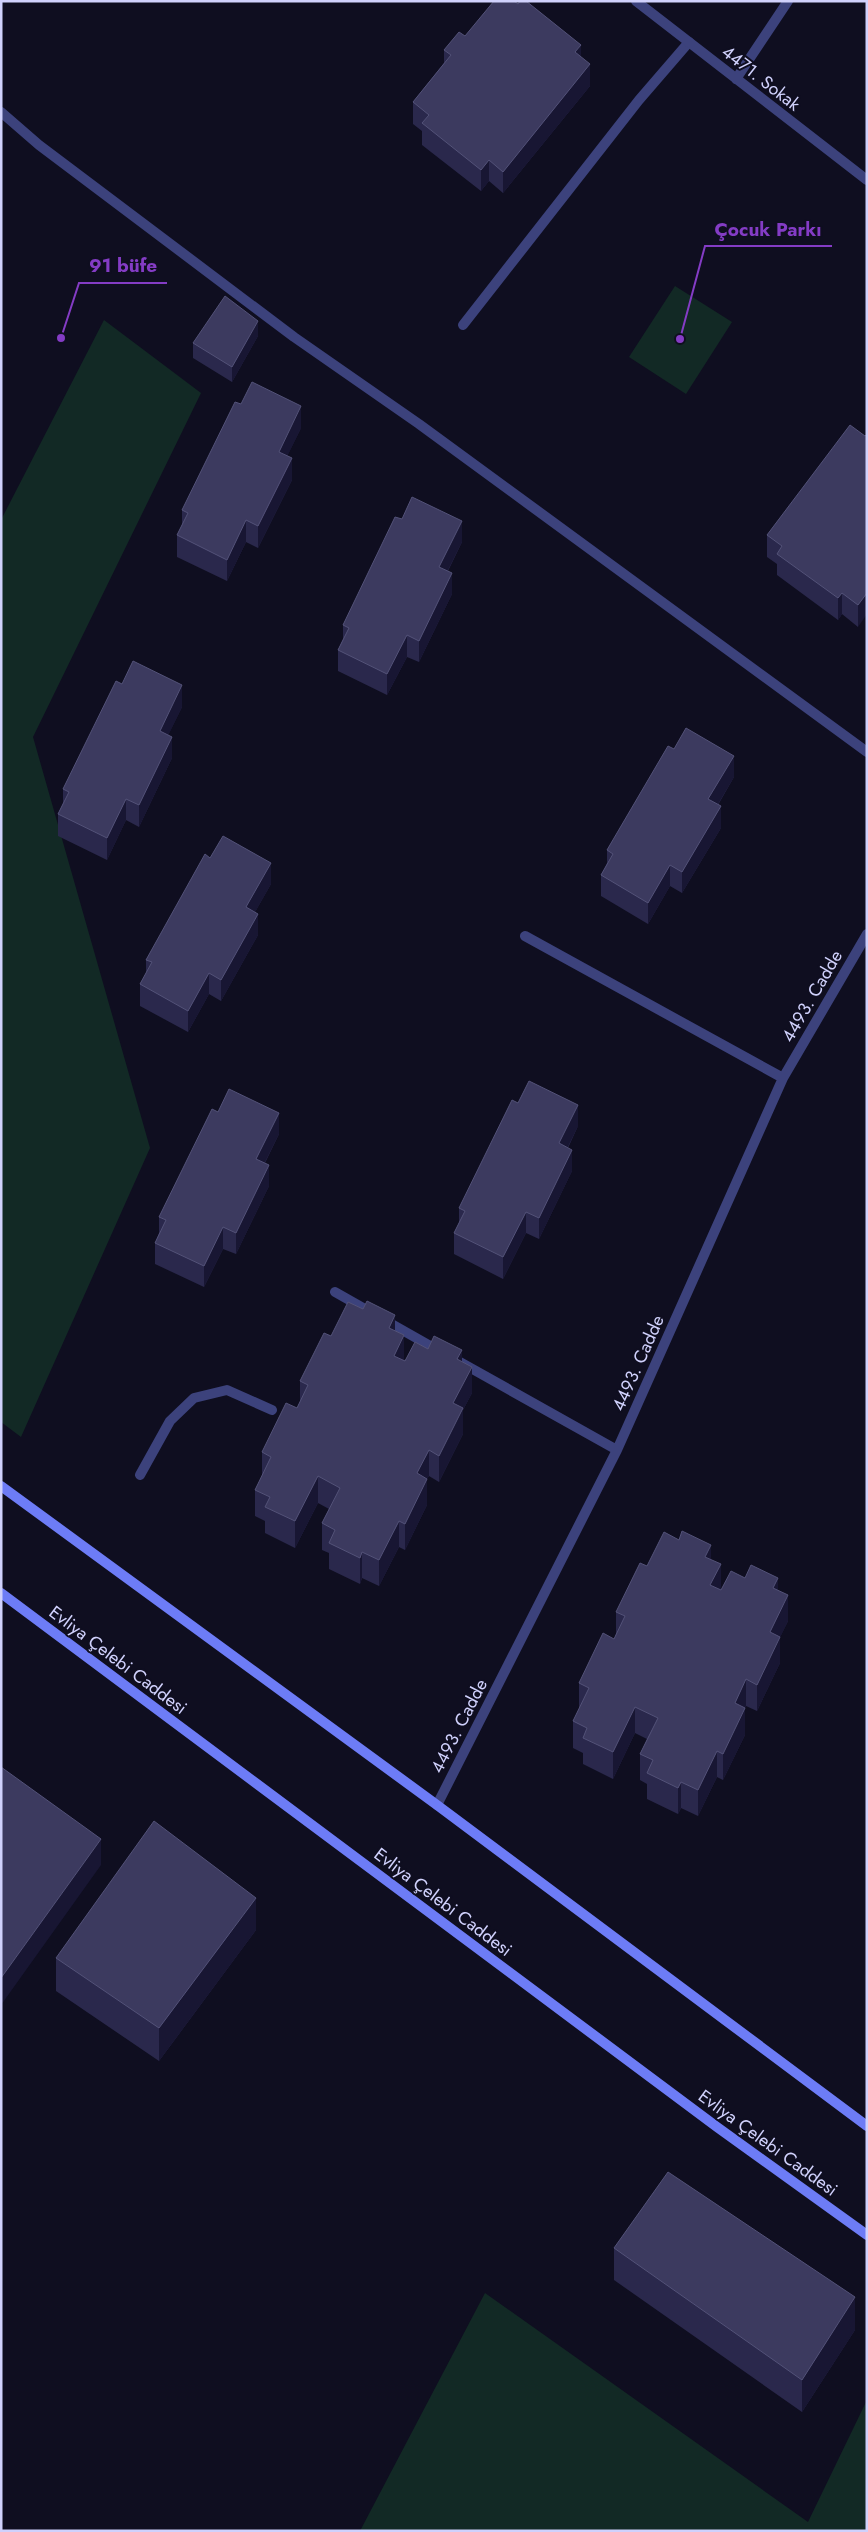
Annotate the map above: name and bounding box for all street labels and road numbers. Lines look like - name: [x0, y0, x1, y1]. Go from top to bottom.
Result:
- street label: 4471. Sokak: [716, 39, 806, 117]
- street label: 4493. Cadde: [775, 945, 849, 1047]
- street label: 4493. Cadde: [605, 1311, 671, 1415]
- street label: Evliya Çelebi Caddesi: [44, 1599, 192, 1721]
- street label: 4493. Cadde: [424, 1674, 494, 1778]
- street label: Evliya Çelebi Caddesi: [369, 1841, 517, 1963]
- street label: Evliya Çelebi Caddesi: [693, 2083, 843, 2203]

